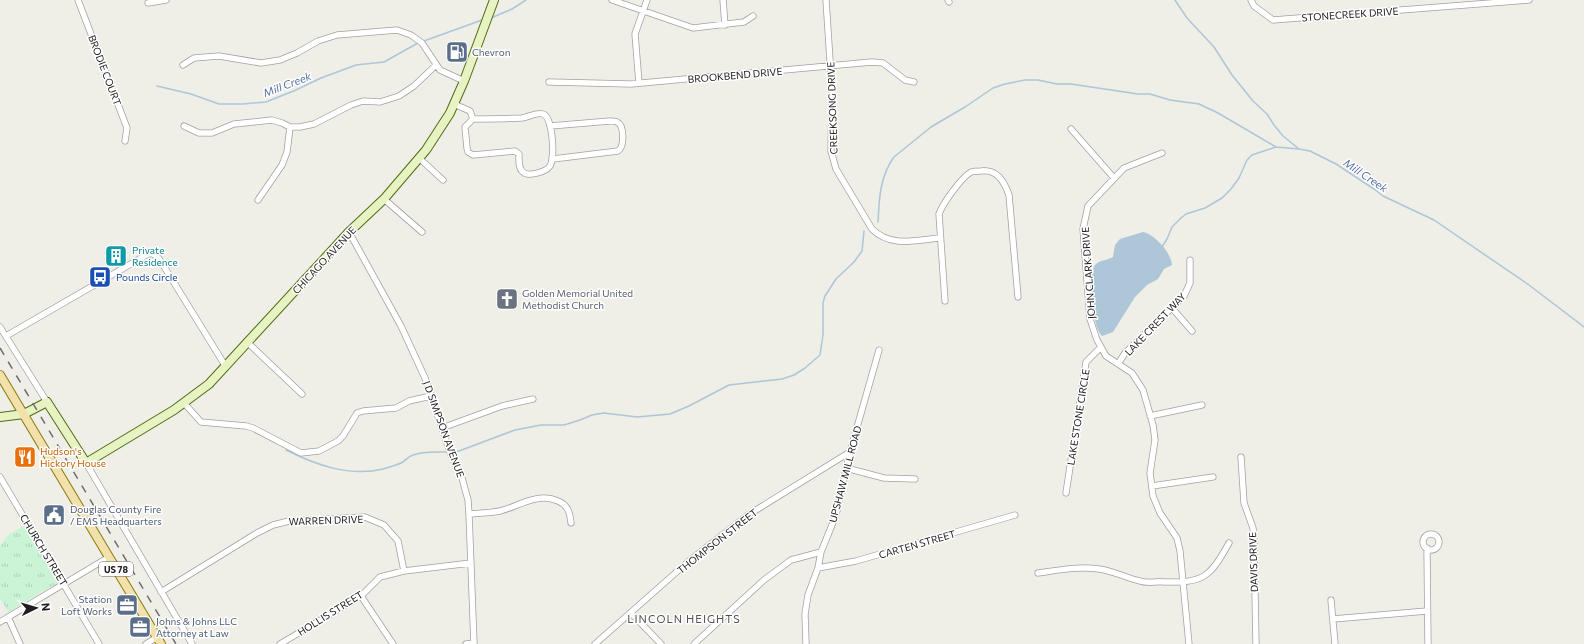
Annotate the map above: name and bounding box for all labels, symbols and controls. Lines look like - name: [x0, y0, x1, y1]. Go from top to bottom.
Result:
- street label: STONECREEK DRIVE: [1301, 5, 1399, 23]
- street label: BRODIE COURT: [86, 33, 124, 107]
- fuel station icon: Chevron: [444, 39, 470, 65]
- place label: Chevron: [472, 46, 510, 58]
- street label: CREEKSONG DRIVE: [824, 61, 840, 154]
- street label: BROOKBEND DRIVE: [687, 65, 783, 85]
- water label: Mill Creek: [261, 69, 314, 99]
- water label: Mill Creek: [1341, 156, 1391, 195]
- street label: CHICAGO AVENUE: [290, 224, 358, 296]
- street label: JOHN CLARK DRIVE: [1079, 226, 1097, 320]
- building icon: Private Residence: [103, 243, 129, 269]
- place label: Private Residence: [132, 244, 178, 268]
- bus stop icon: Pounds Circle: [87, 264, 113, 290]
- place label: Pounds Circle: [116, 271, 178, 283]
- church icon: Golden Memorial United Methodist Church: [494, 286, 520, 312]
- place label: Golden Memorial United Methodist Church: [522, 287, 633, 311]
- street label: LAKE CREST WAY: [1122, 290, 1188, 358]
- street label: LAKE STONE CIRCLE: [1064, 368, 1092, 466]
- street label: J D SIMPSON AVENUE: [421, 379, 467, 479]
- street label: UPSHAW MILL ROAD: [826, 424, 864, 524]
- restaurant icon: Hudson's Hickory House: [12, 444, 38, 470]
- place label: Hudson's Hickory House: [40, 445, 106, 469]
- public building icon: Douglas County Fire / EMS Headquarters: [41, 502, 67, 528]
- place label: Douglas County Fire / EMS Headquarters: [70, 503, 162, 527]
- street label: THOMPSON STREET: [675, 506, 760, 576]
- street label: CHURCH STREET: [18, 512, 70, 589]
- street label: WARREN DRIVE: [288, 513, 364, 527]
- street label: CARTEN STREET: [877, 527, 957, 561]
- street label: DAVIS DRIVE: [1246, 532, 1260, 592]
- road number: US 78: [99, 562, 133, 576]
- north arrow: [16, 588, 56, 628]
- street label: HOLLIS STREET: [295, 588, 365, 638]
- office icon: Station Loft Works: [114, 592, 140, 618]
- place label: Station Loft Works: [61, 593, 112, 617]
- text: N: [40, 602, 53, 612]
- district label: LINCOLN HEIGHTS: [627, 612, 741, 625]
- office icon: Johns & Johns LLC Attorney at Law: [127, 614, 153, 640]
- place label: Johns & Johns LLC Attorney at Law: [156, 615, 237, 639]

